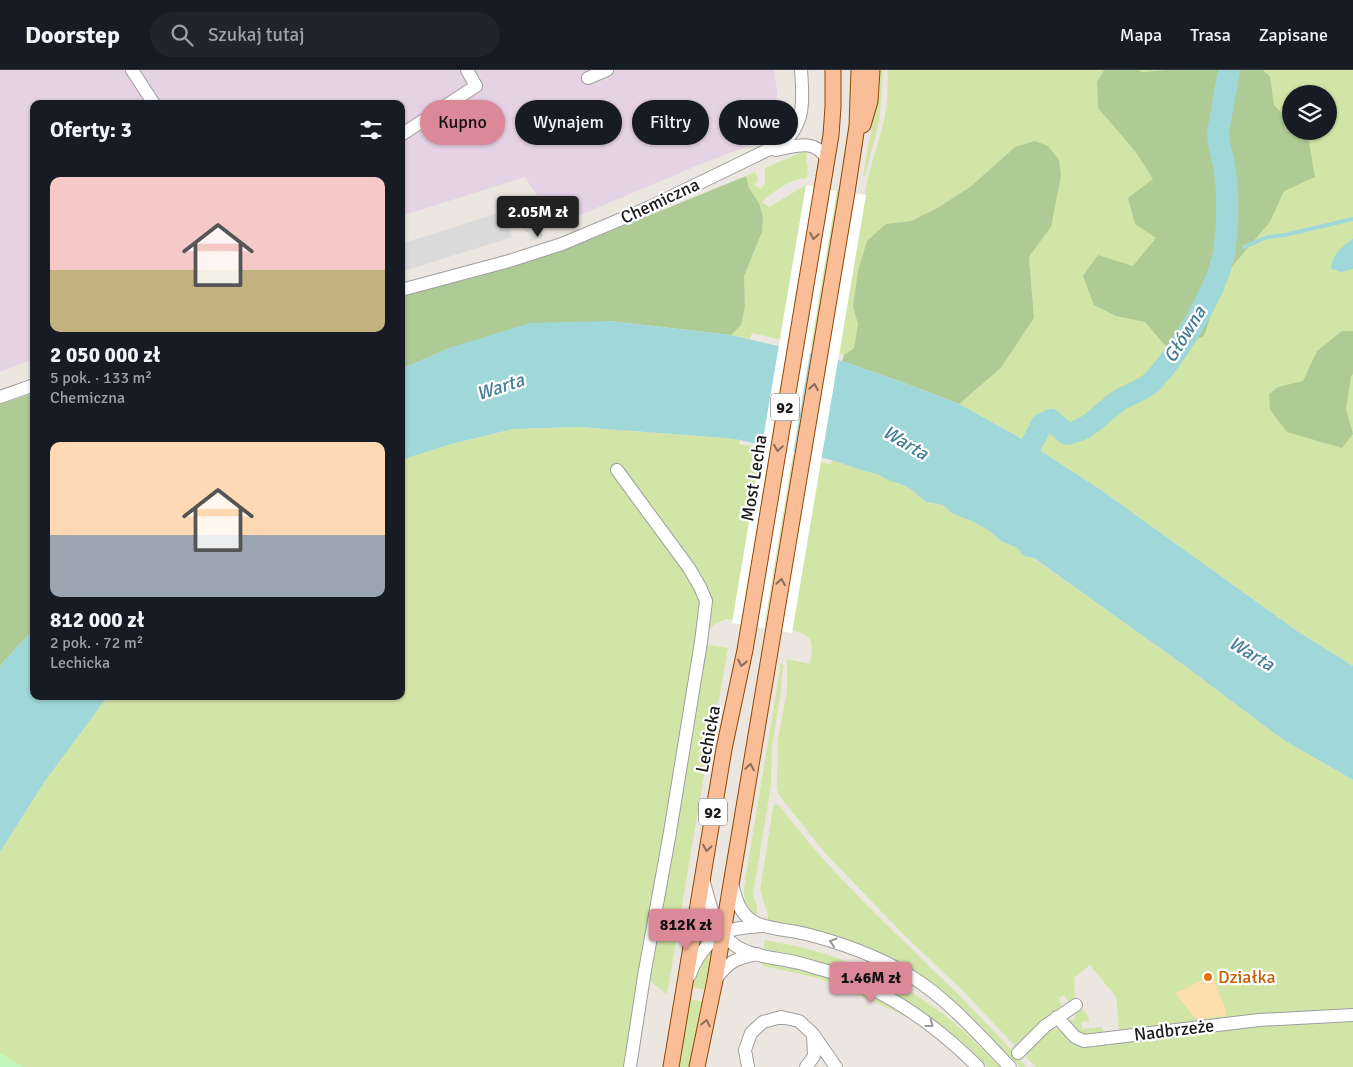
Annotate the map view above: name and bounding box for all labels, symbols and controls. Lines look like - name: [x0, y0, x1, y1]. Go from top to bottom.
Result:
- search box: [150, 12, 500, 57]
- text: Doorstep: [25, 20, 120, 50]
- icon: search: [168, 21, 196, 49]
- text: Szukaj tutaj: [208, 23, 305, 47]
- text: Mapa: [1120, 24, 1162, 46]
- text: Trasa: [1190, 24, 1231, 46]
- text: Zapisane: [1259, 24, 1328, 46]
- map controls: [1282, 85, 1337, 140]
- button: layers: [1282, 85, 1337, 140]
- chip: Kupno: [420, 100, 505, 145]
- chip: Wynajem: [515, 100, 622, 145]
- chip: Filtry: [632, 100, 709, 145]
- chip: Nowe: [719, 100, 798, 145]
- icon: filters: [357, 116, 385, 144]
- text: Oferty: 3: [50, 117, 132, 143]
- street label: Chemiczna: [617, 173, 703, 229]
- pin: 2.05M zł: [486, 196, 590, 238]
- text: 2.05M zł: [508, 202, 568, 222]
- icon: home: [173, 210, 263, 300]
- one-way arrow: [809, 232, 819, 240]
- water label: Główna: [1158, 301, 1212, 367]
- text: 2 050 000 zł: [50, 342, 160, 368]
- text: 5 pok. · 133 m²: [50, 368, 152, 388]
- water label: Warta: [473, 368, 528, 406]
- one-way arrow: [808, 383, 818, 391]
- text: Chemiczna: [50, 388, 125, 408]
- road number: 92: [771, 394, 799, 421]
- water label: Warta: [878, 420, 934, 466]
- street label: Most Lecha: [736, 433, 772, 523]
- one-way arrow: [774, 444, 784, 452]
- icon: home: [173, 475, 263, 565]
- one-way arrow: [776, 577, 786, 586]
- text: 812 000 zł: [50, 607, 144, 633]
- water label: Warta: [1224, 631, 1280, 677]
- text: 2 pok. · 72 m²: [50, 633, 143, 653]
- text: Lechicka: [50, 653, 110, 673]
- one-way arrow: [737, 659, 748, 668]
- street label: Lechicka: [691, 704, 725, 774]
- one-way arrow: [745, 763, 755, 772]
- road number: 92: [699, 799, 727, 826]
- one-way arrow: [703, 844, 713, 853]
- pin: 812K zł: [640, 908, 732, 951]
- text: 812K zł: [660, 915, 712, 935]
- one-way arrow: [830, 938, 838, 948]
- pin: 1.46M zł: [819, 962, 923, 1004]
- place label: Działka: [1218, 966, 1276, 988]
- text: 1.46M zł: [841, 968, 901, 988]
- marker: Działka: [1202, 971, 1214, 983]
- street label: Nadbrzeże: [1133, 1014, 1215, 1046]
- one-way arrow: [700, 1019, 710, 1028]
- one-way arrow: [924, 1019, 933, 1027]

